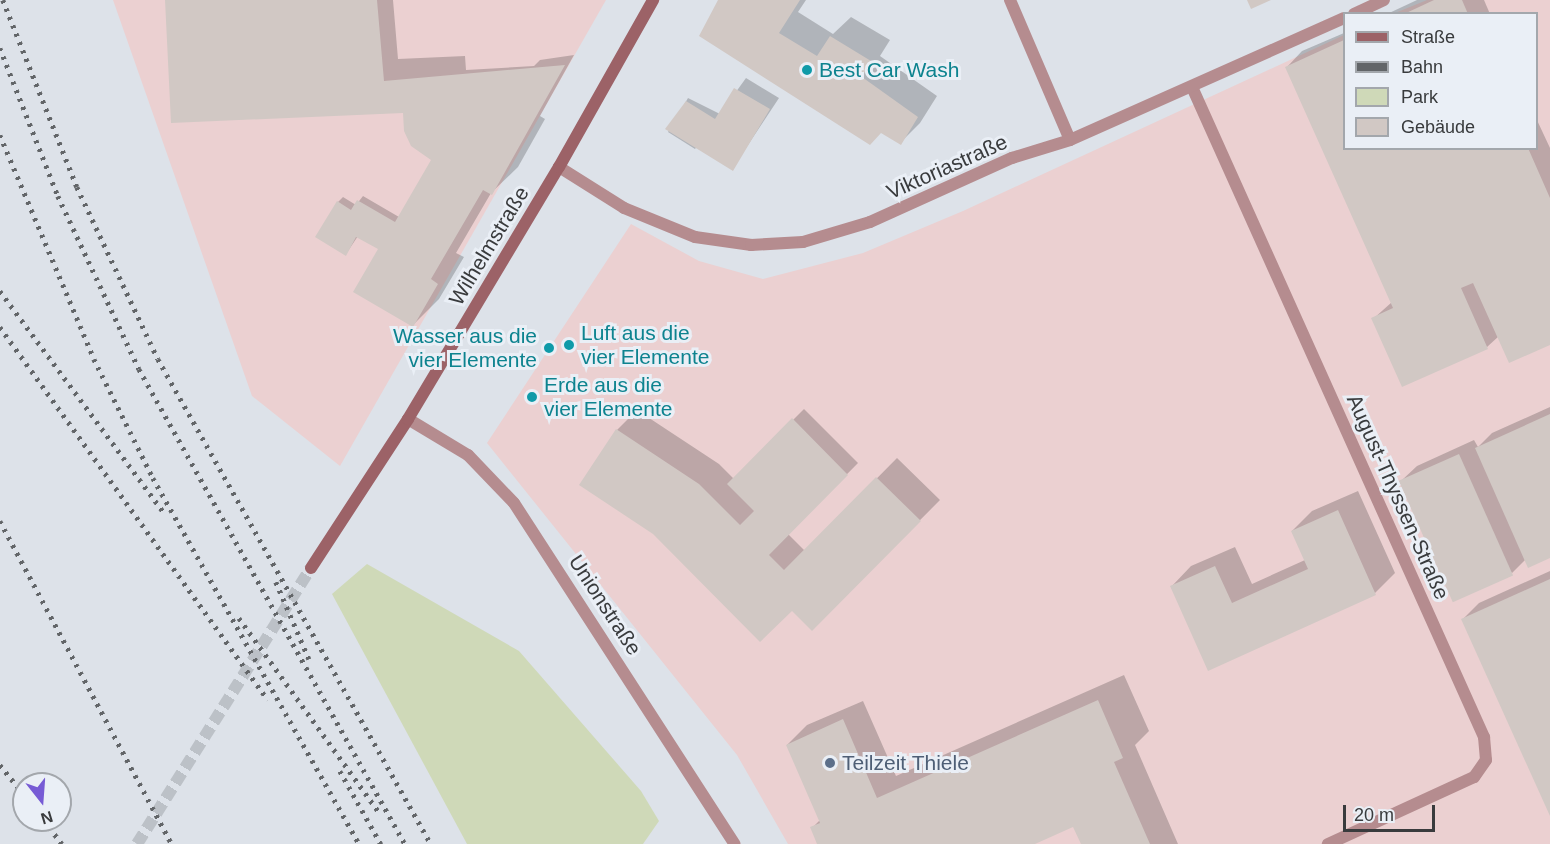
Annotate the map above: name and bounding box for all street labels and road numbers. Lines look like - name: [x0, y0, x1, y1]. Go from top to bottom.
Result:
- street label: Viktoriastraße: [883, 129, 1011, 205]
- street label: Wilhelmstraße: [444, 182, 534, 310]
- street label: August-Thyssen-Straße: [1341, 391, 1455, 603]
- street label: Unionstraße: [563, 550, 647, 660]

